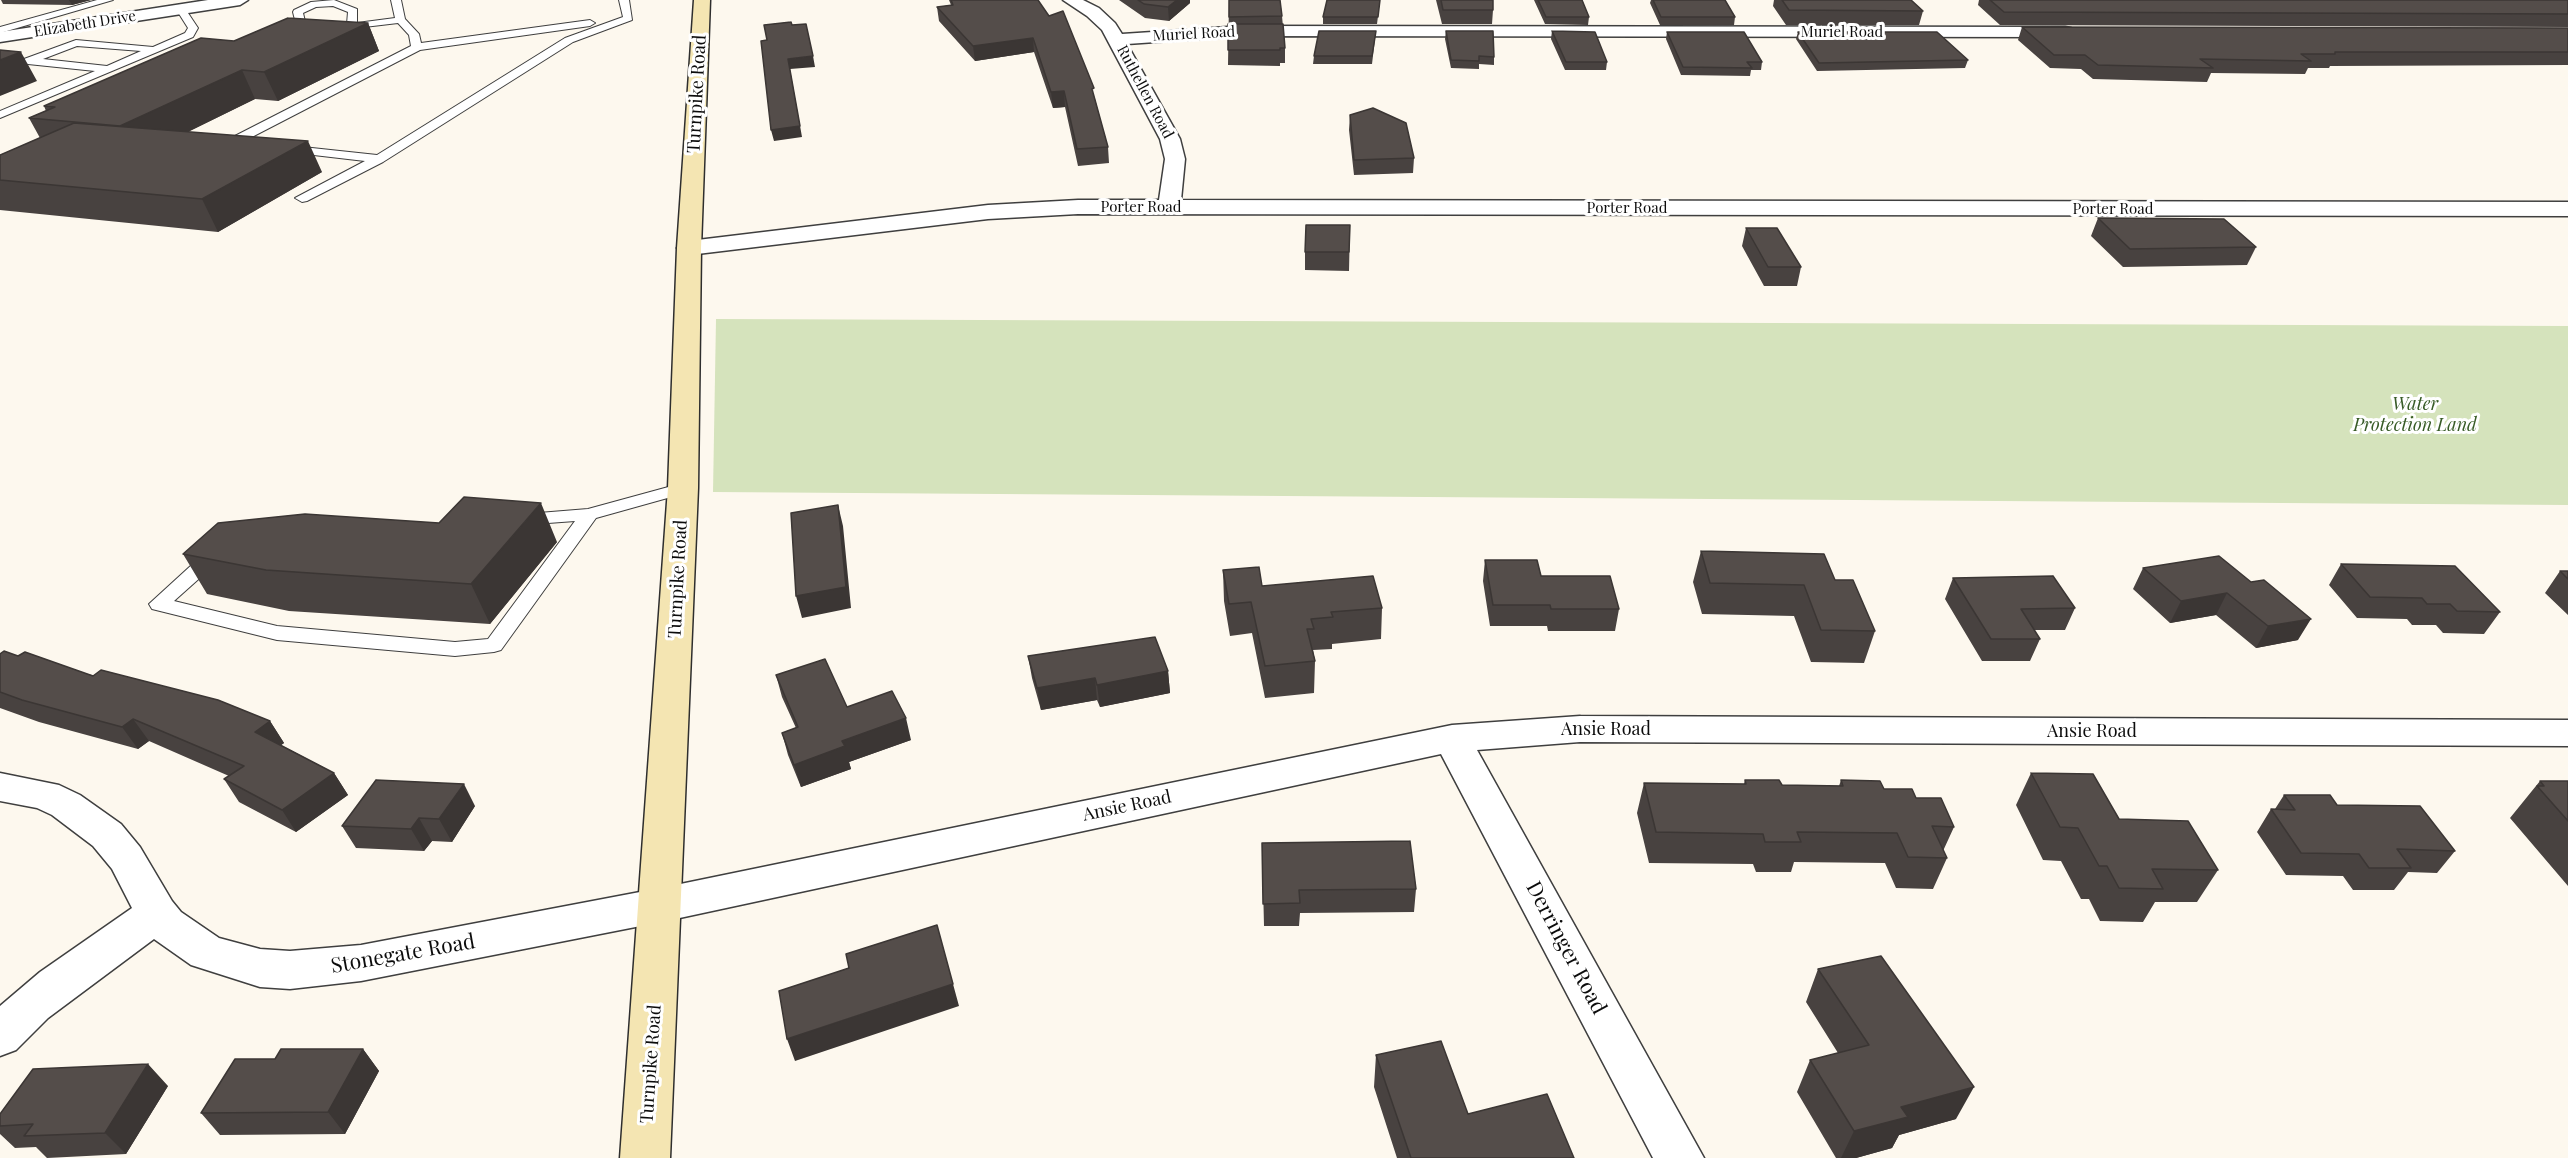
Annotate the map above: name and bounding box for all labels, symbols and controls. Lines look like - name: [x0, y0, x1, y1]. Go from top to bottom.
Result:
- street label: Elizabeth Drive: [33, 7, 137, 41]
- street label: Muriel Road: [1152, 23, 1236, 45]
- street label: Muriel Road: [1801, 23, 1883, 41]
- street label: Turnpike Road: [683, 34, 711, 154]
- street label: Ruthellen Road: [1113, 42, 1177, 142]
- street label: Porter Road: [1101, 198, 1181, 216]
- street label: Porter Road: [1587, 199, 1667, 217]
- street label: Porter Road: [2073, 200, 2153, 218]
- park label: Water Protection Land: [2353, 393, 2477, 436]
- street label: Turnpike Road: [664, 519, 692, 639]
- street label: Ansie Road: [1561, 718, 1651, 740]
- street label: Ansie Road: [2047, 720, 2137, 742]
- street label: Ansie Road: [1081, 786, 1173, 826]
- street label: Derringer Road: [1520, 877, 1612, 1019]
- street label: Stonegate Road: [329, 929, 477, 979]
- street label: Turnpike Road: [636, 1004, 666, 1124]

